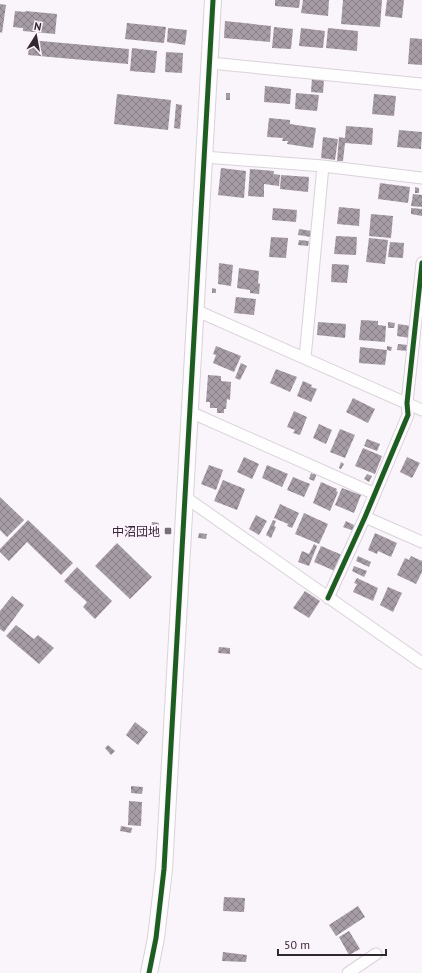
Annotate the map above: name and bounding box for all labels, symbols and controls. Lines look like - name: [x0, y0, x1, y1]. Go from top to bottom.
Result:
- north arrow: [16, 16, 56, 56]
- text: N: [33, 19, 43, 34]
- place label: 中沼団地: [112, 524, 160, 539]
- marker: 中沼団地: [163, 526, 173, 536]
- scale bar: [278, 931, 386, 957]
- text: 50 m: [284, 937, 310, 952]

